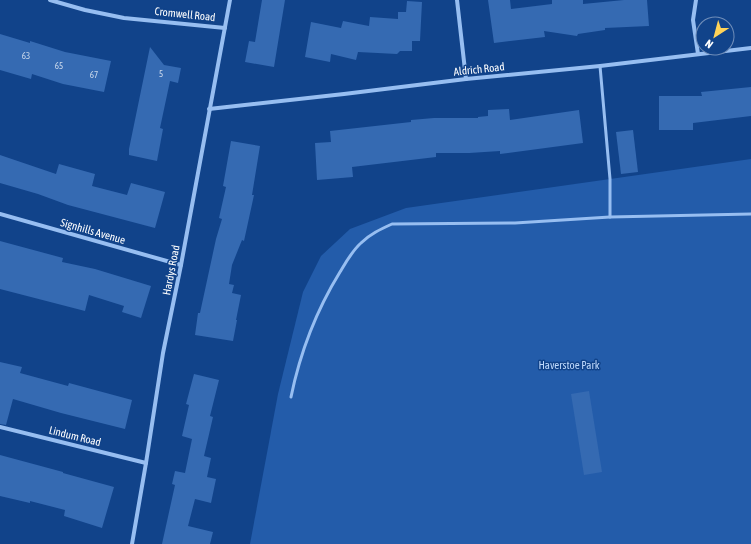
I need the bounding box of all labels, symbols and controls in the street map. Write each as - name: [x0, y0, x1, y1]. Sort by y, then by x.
- street label: Cromwell Road: [154, 5, 216, 23]
- north arrow: [695, 16, 735, 56]
- text: N: [703, 37, 715, 51]
- house number: 63: [22, 51, 30, 61]
- street label: Aldrich Road: [453, 60, 505, 78]
- house number: 65: [55, 61, 63, 71]
- house number: 5: [159, 69, 163, 79]
- house number: 67: [90, 70, 98, 80]
- street label: Signhills Avenue: [59, 216, 127, 246]
- street label: Hardys Road: [160, 244, 182, 296]
- park label: Haverstoe Park: [538, 359, 600, 371]
- street label: Lindum Road: [48, 424, 102, 448]

